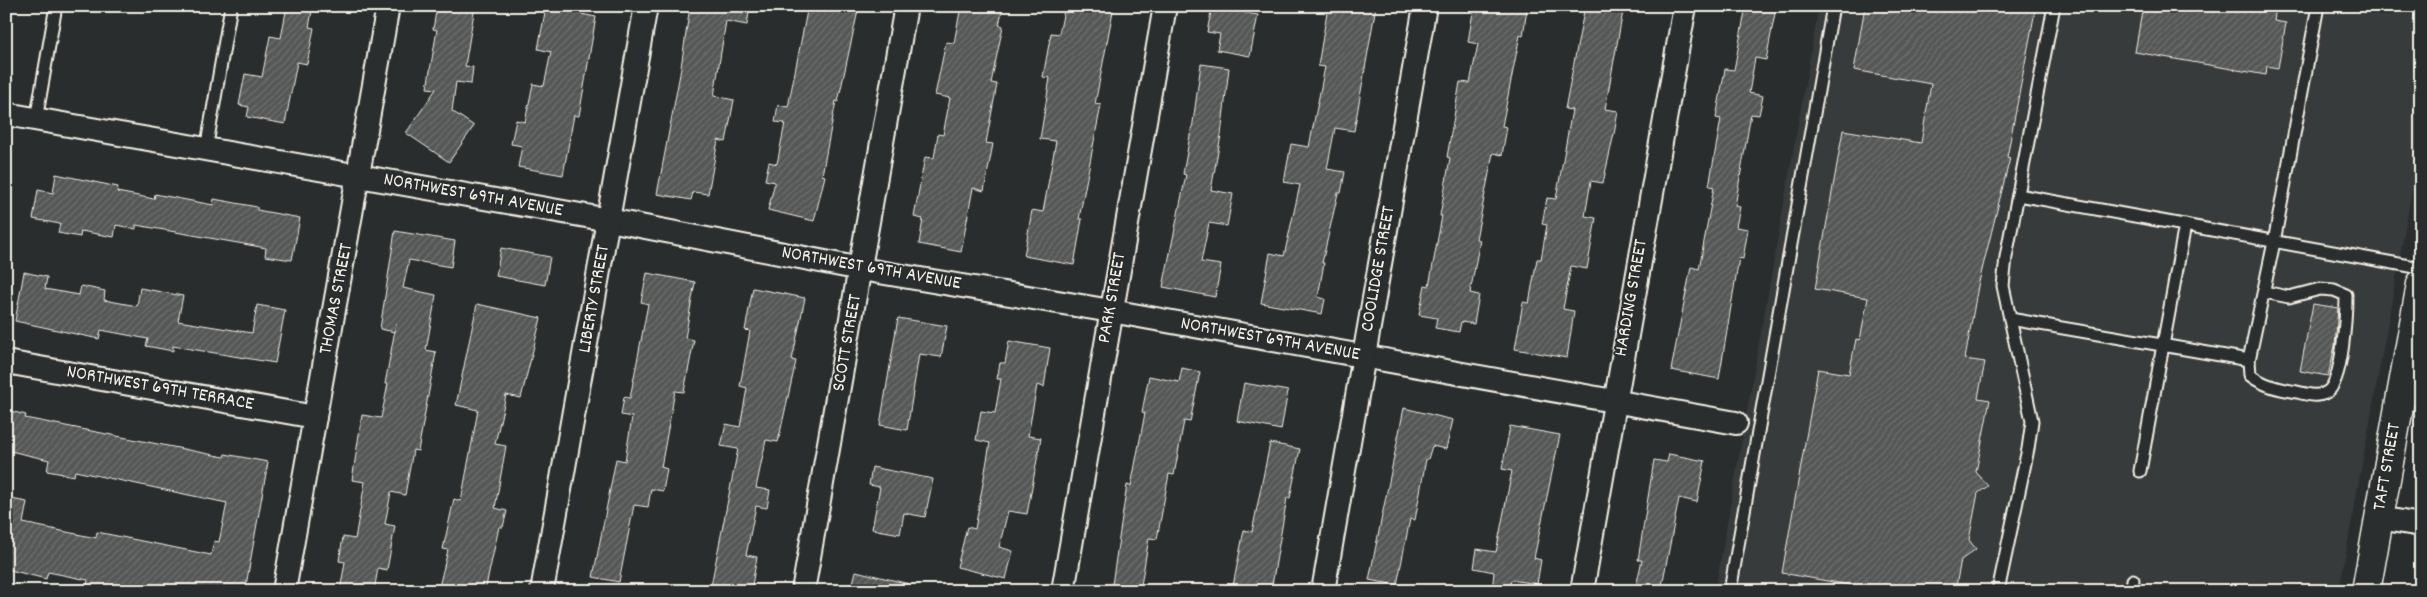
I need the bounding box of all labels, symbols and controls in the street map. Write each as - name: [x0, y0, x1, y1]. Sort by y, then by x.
- street label: NORTHWEST 69TH AVENUE: [381, 167, 565, 225]
- street label: COOLIDGE STREET: [1355, 204, 1403, 334]
- street label: HARDING STREET: [1608, 237, 1656, 359]
- street label: NORTHWEST 69TH AVENUE: [779, 240, 963, 298]
- street label: THOMAS STREET: [313, 241, 361, 357]
- street label: LIBERTY STREET: [572, 242, 618, 355]
- street label: PARK STREET: [1092, 250, 1134, 345]
- street label: SCOTT STREET: [826, 292, 870, 394]
- street label: NORTHWEST 69TH AVENUE: [1178, 311, 1362, 369]
- street label: NORTHWEST 69TH TERRACE: [64, 359, 256, 419]
- street label: TAFT STREET: [2367, 421, 2409, 513]

